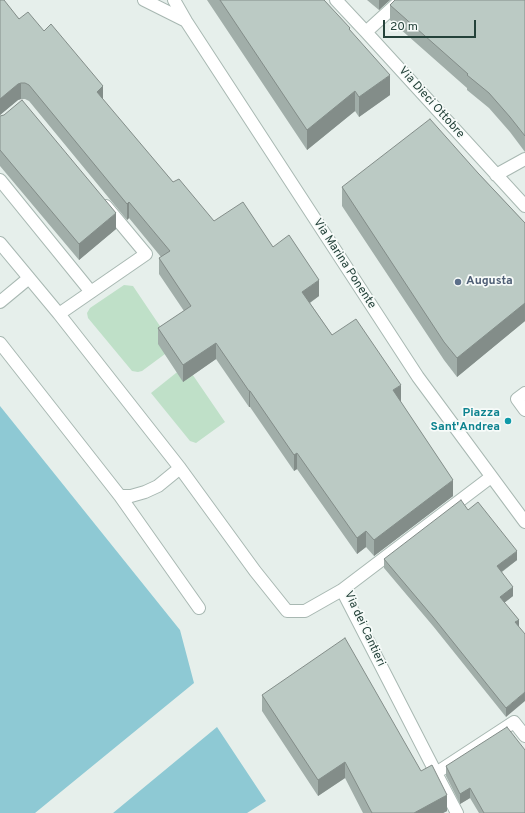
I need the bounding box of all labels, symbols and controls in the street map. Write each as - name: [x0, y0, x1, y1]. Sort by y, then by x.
- scale bar: [385, 12, 478, 38]
- text: 20 m: [390, 19, 418, 35]
- street label: Via Dieci Ottobre: [395, 64, 467, 142]
- street label: Via Marina Ponente: [309, 216, 379, 312]
- place label: Augusta: [466, 275, 513, 289]
- marker: Augusta: [453, 277, 463, 287]
- place label: Piazza Sant'Andrea: [431, 407, 500, 435]
- marker: Piazza Sant'Andrea: [503, 416, 513, 426]
- street label: Via dei Cantieri: [340, 589, 388, 669]

